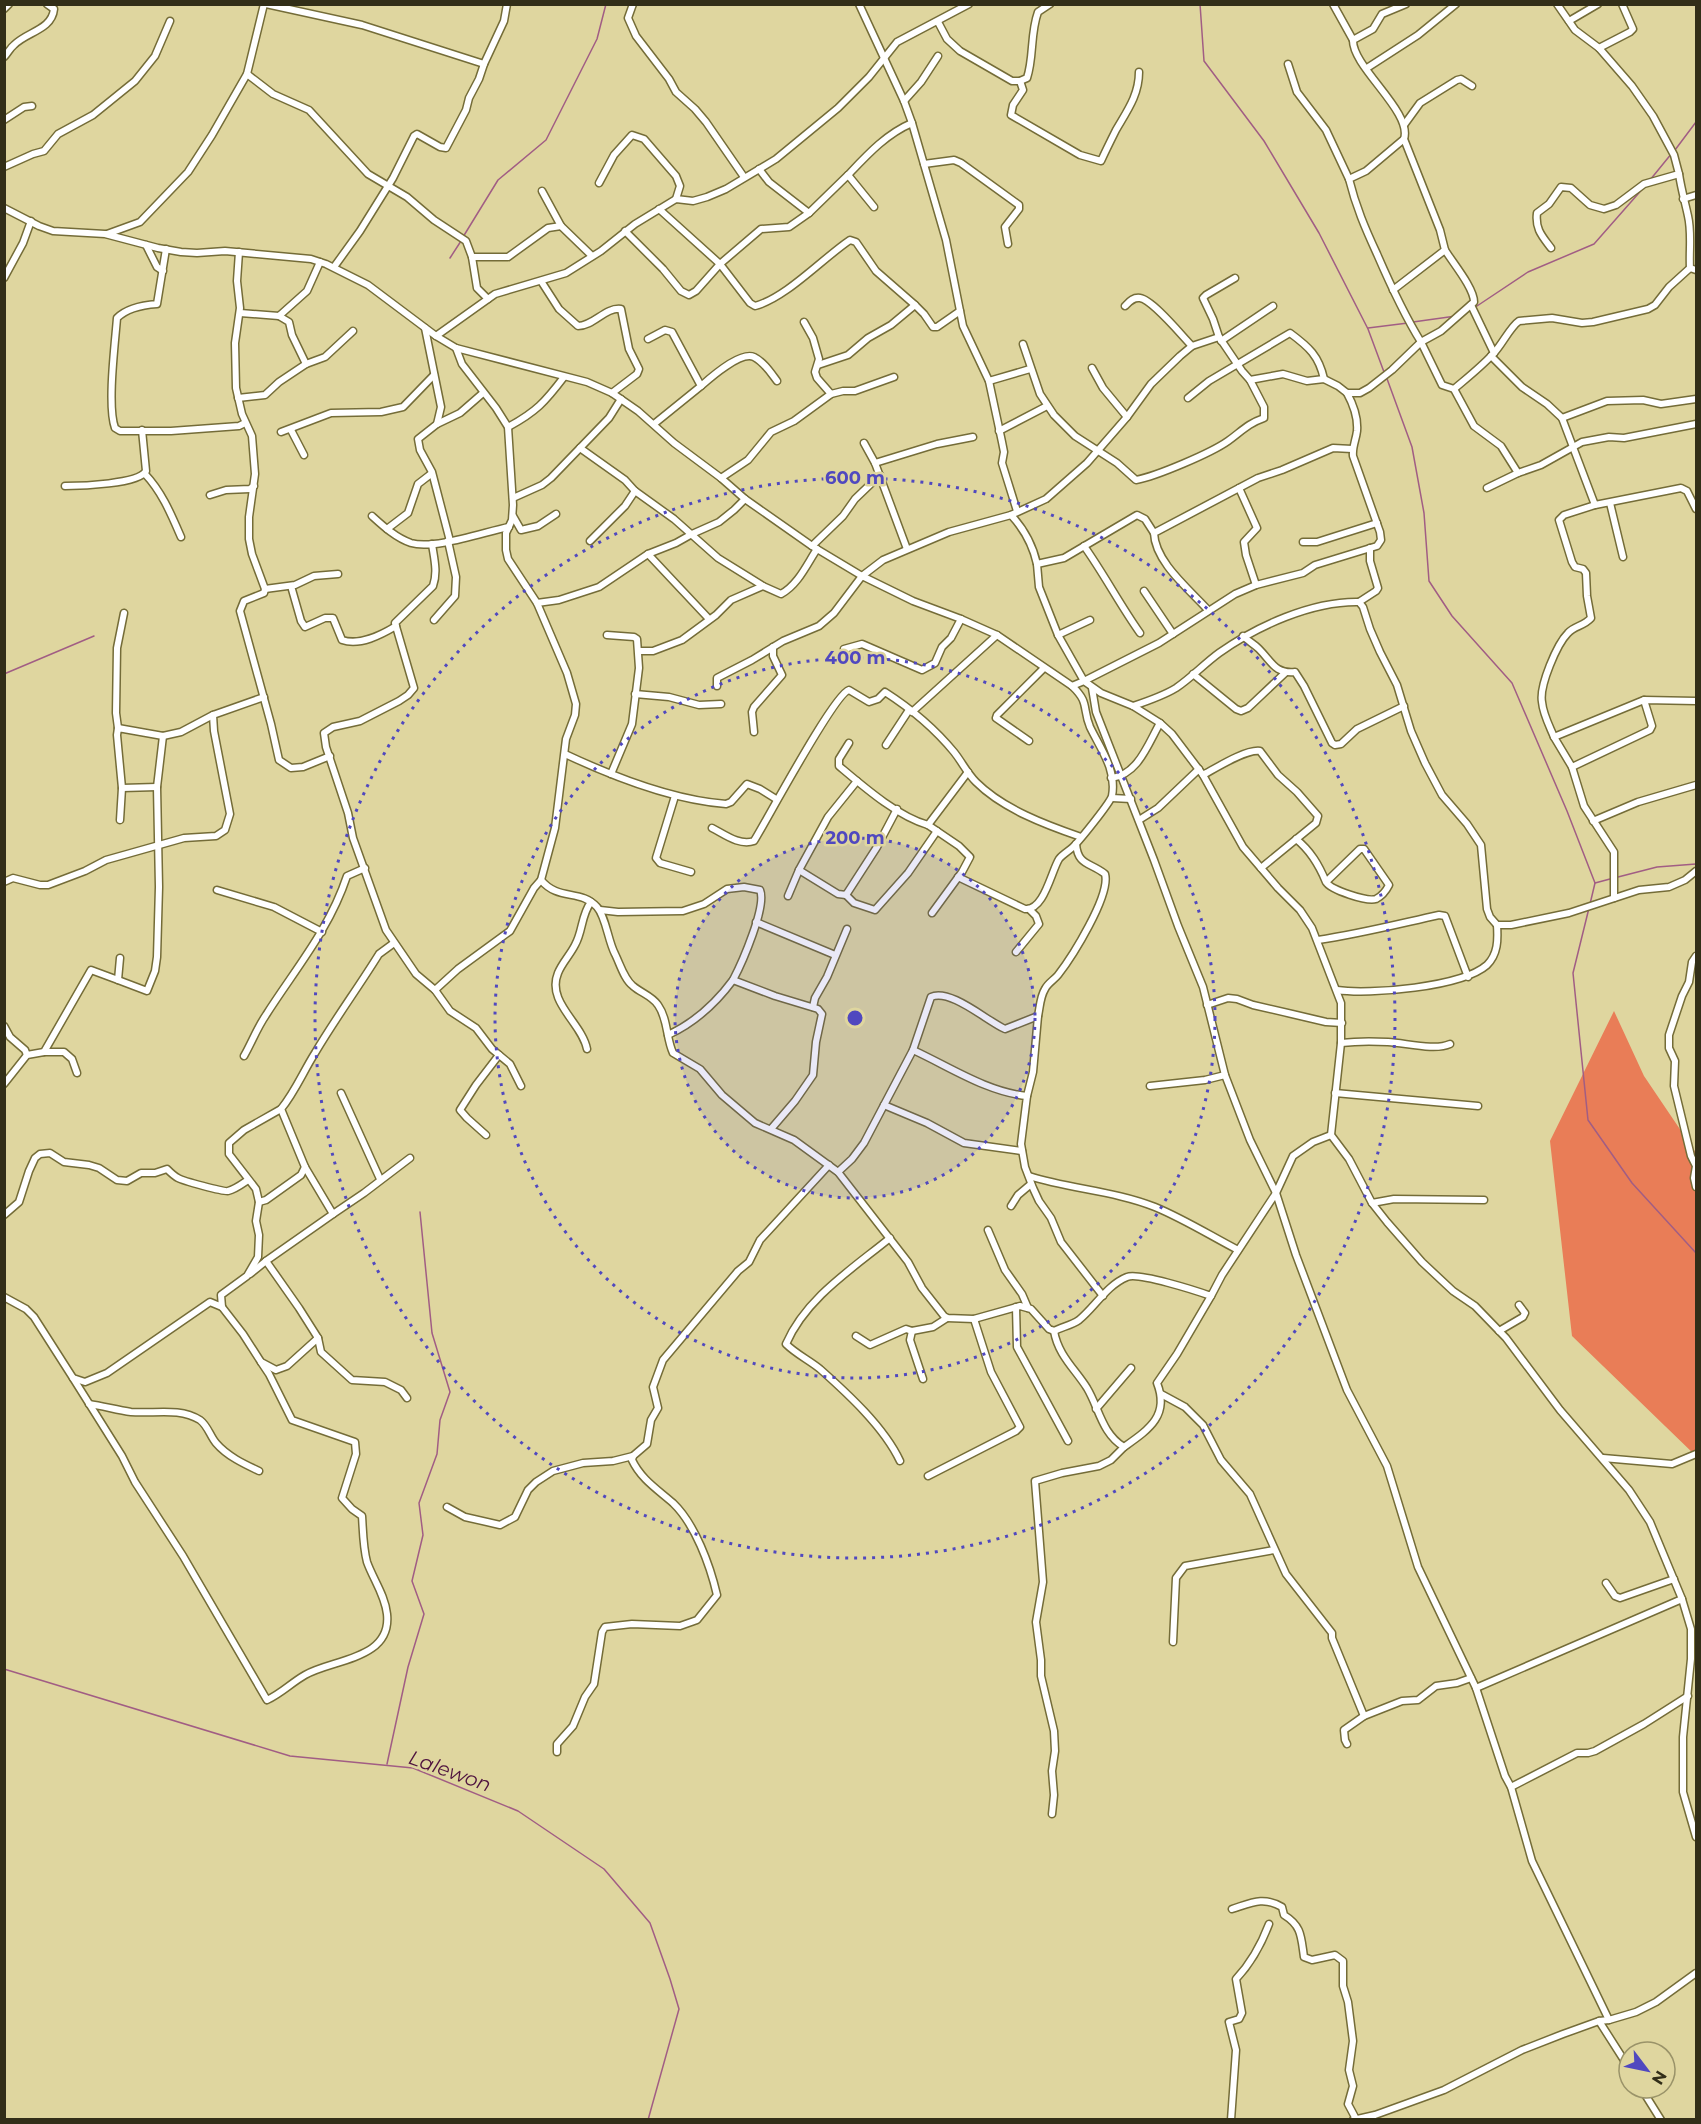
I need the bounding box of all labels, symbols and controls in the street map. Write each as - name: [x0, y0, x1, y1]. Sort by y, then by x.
- text: 600 m: [825, 467, 885, 489]
- text: 400 m: [825, 647, 885, 669]
- text: 200 m: [825, 827, 885, 849]
- centre of rings: [845, 1008, 865, 1028]
- water label: Lalewon: [406, 1745, 494, 1797]
- north arrow: [1617, 2040, 1677, 2100]
- text: N: [1648, 2067, 1671, 2088]

